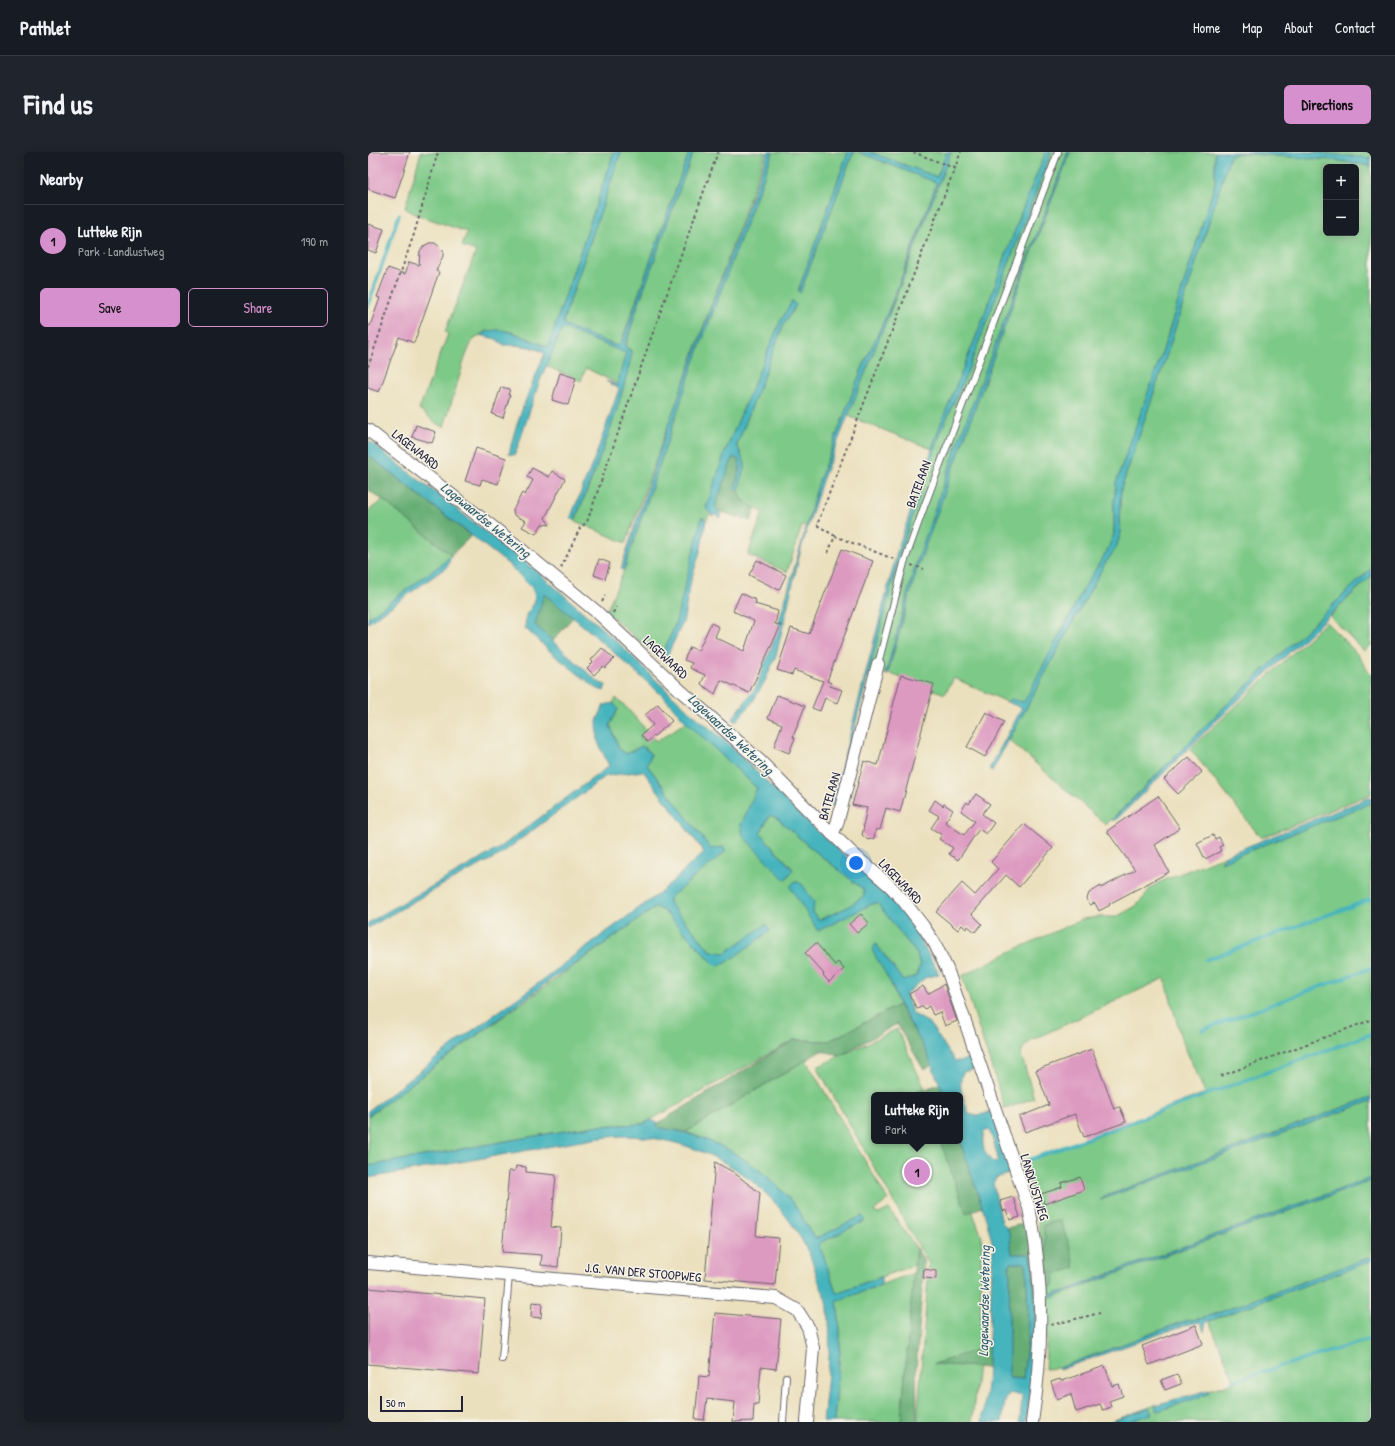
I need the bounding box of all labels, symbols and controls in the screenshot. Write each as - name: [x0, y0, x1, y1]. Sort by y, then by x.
- text: Pathlet: [20, 15, 70, 41]
- text: Home: [1193, 18, 1220, 37]
- text: Map: [1242, 18, 1262, 37]
- text: About: [1284, 18, 1313, 37]
- text: Contact: [1335, 18, 1375, 37]
- text: Find us: [24, 85, 93, 123]
- button: Directions: [1284, 85, 1371, 124]
- map controls: [1323, 164, 1359, 236]
- button: +: [1323, 164, 1359, 200]
- text: Nearby: [40, 167, 83, 190]
- button: −: [1323, 200, 1359, 236]
- text: Lutteke Rijn: [78, 221, 142, 242]
- text: 1: [51, 232, 55, 250]
- text: 190 m: [301, 232, 328, 250]
- text: Park · Landlustweg: [78, 242, 164, 260]
- button: Save: [40, 288, 180, 327]
- button: Share: [188, 288, 328, 327]
- street label: LAGEWAARD: [388, 425, 444, 474]
- street label: BATELAAN: [901, 458, 935, 510]
- water label: Lagewaardse Wetering: [437, 477, 536, 563]
- street label: LAGEWAARD: [639, 631, 693, 683]
- water label: Lagewaardse Wetering: [684, 689, 779, 780]
- street label: BATELAAN: [814, 770, 844, 822]
- your location: [846, 853, 866, 873]
- street label: LAGEWAARD: [875, 855, 927, 908]
- popup: [871, 1092, 963, 1144]
- text: Lutteke Rijn: [885, 1099, 949, 1120]
- text: Park: [885, 1120, 907, 1138]
- street label: LANDLUSTWEG: [1016, 1152, 1054, 1223]
- pin: 1: [904, 1157, 930, 1187]
- water label: Lagewaardse Wetering: [973, 1245, 995, 1356]
- street label: J.G. VAN DER STOOPWEG: [584, 1258, 703, 1286]
- scale bar: [380, 1394, 463, 1413]
- text: 50 m: [386, 1396, 406, 1410]

